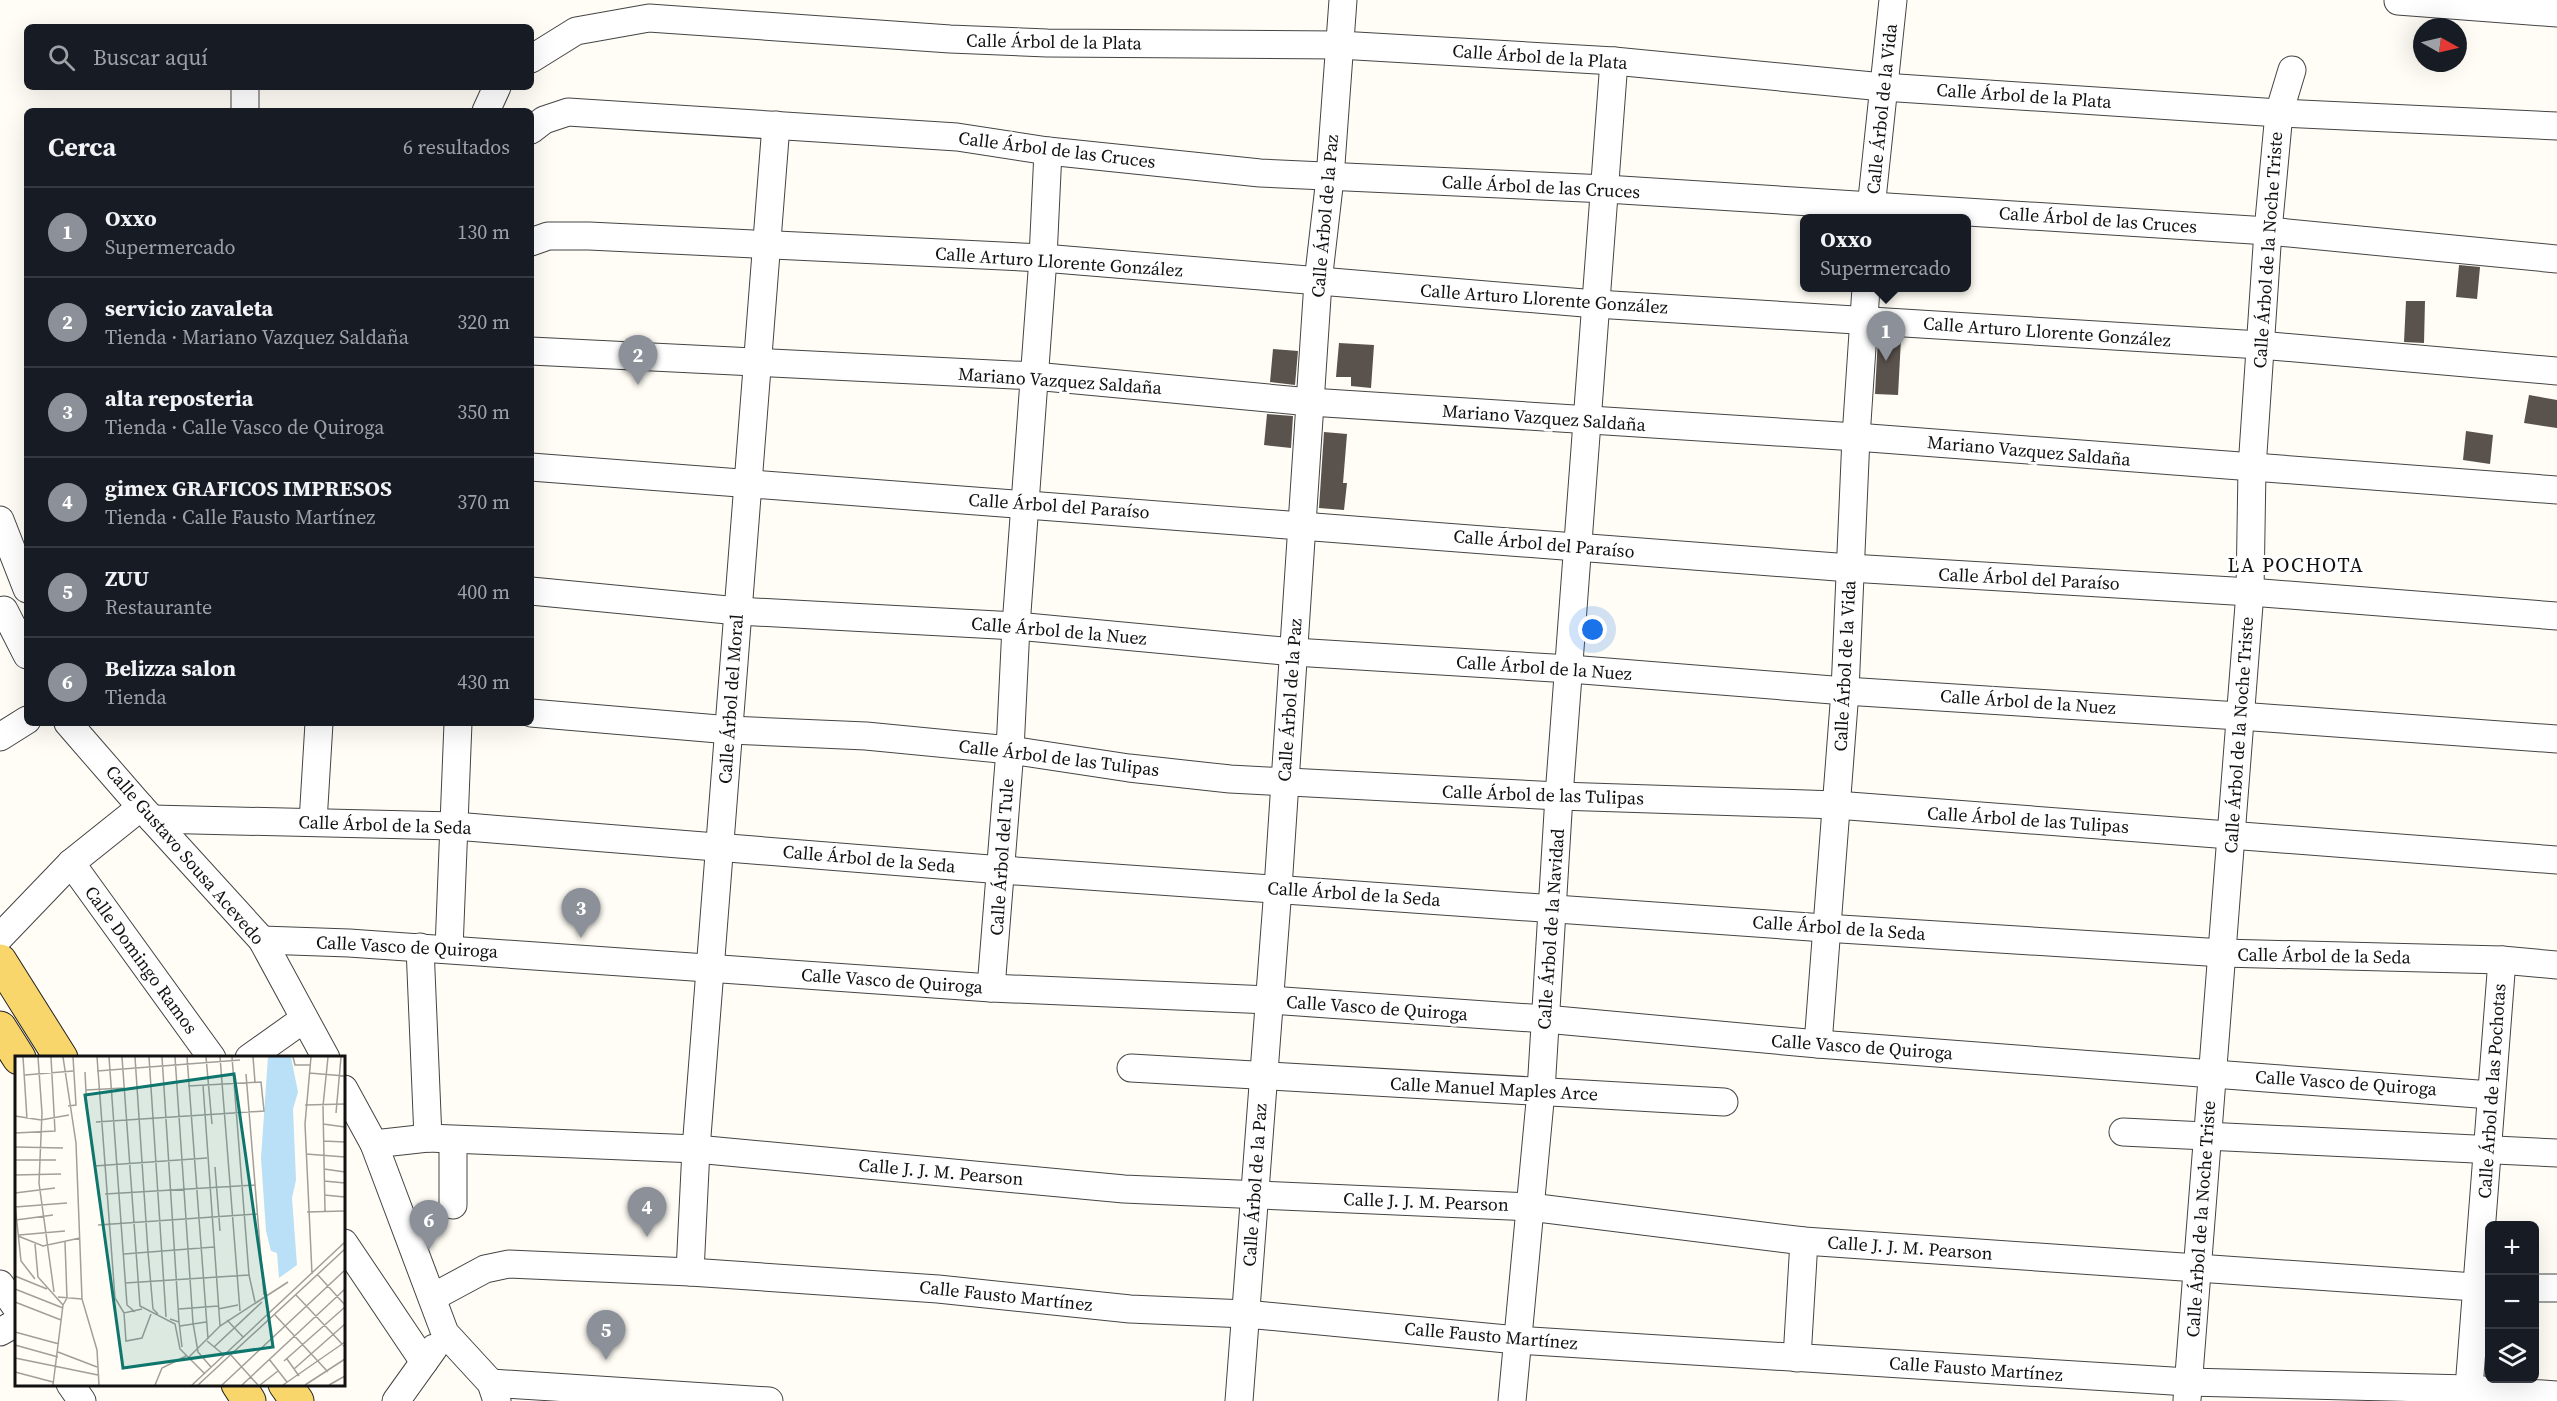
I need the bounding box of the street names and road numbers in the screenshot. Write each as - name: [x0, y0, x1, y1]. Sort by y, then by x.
- street label: Calle Árbol de la Vida: [1860, 22, 1903, 195]
- street label: Calle Árbol de la Plata: [966, 27, 1143, 56]
- street label: Calle Árbol de la Plata: [1452, 38, 1629, 75]
- street label: Calle Árbol de la Plata: [1936, 77, 2113, 114]
- street label: Calle Árbol de las Cruces: [957, 125, 1157, 174]
- street label: Calle Árbol de la Noche Triste: [2247, 131, 2288, 369]
- street label: Calle Árbol de la Paz: [1305, 133, 1344, 299]
- street label: Calle Árbol de las Cruces: [1441, 169, 1641, 204]
- street label: Calle Árbol de las Cruces: [1998, 200, 2198, 239]
- street label: Calle Arturo Llorente González: [934, 240, 1184, 283]
- street label: Calle Arturo Llorente González: [1419, 277, 1669, 320]
- street label: Calle Arturo Llorente González: [1922, 310, 2172, 353]
- street label: Mariano Vazquez Saldaña: [957, 361, 1164, 400]
- street label: Mariano Vazquez Saldaña: [1441, 398, 1648, 437]
- street label: Mariano Vazquez Saldaña: [1926, 429, 2133, 472]
- street label: Calle Árbol del Paraíso: [968, 487, 1151, 524]
- street label: Calle Árbol del Paraíso: [1452, 523, 1636, 564]
- street label: Calle Árbol del Paraíso: [1938, 561, 2121, 596]
- street label: Calle Árbol de la Vida: [1828, 579, 1862, 752]
- street label: Calle Árbol de la Nuez: [970, 610, 1148, 651]
- street label: Calle Árbol del Moral: [712, 613, 749, 785]
- street label: Calle Árbol de la Noche Triste: [2218, 616, 2259, 854]
- street label: Calle Árbol de la Paz: [1271, 617, 1308, 783]
- street label: Calle Árbol de la Nuez: [1455, 649, 1633, 686]
- street label: Calle Árbol de la Nuez: [1939, 683, 2117, 720]
- street label: Calle Árbol de las Tulipas: [957, 733, 1161, 782]
- street label: Calle Gustavo Sousa Acevedo: [100, 759, 271, 950]
- street label: Calle Árbol del Tule: [984, 778, 1019, 936]
- street label: Calle Árbol de las Tulipas: [1442, 778, 1645, 811]
- street label: Calle Árbol de las Tulipas: [1926, 800, 2130, 839]
- street label: Calle Árbol de la Seda: [298, 809, 473, 840]
- street label: Calle Árbol de la Navidad: [1531, 828, 1570, 1030]
- street label: Calle Árbol de la Seda: [782, 838, 957, 879]
- street label: Calle Árbol de la Seda: [1267, 875, 1442, 912]
- street label: Calle Domingo Ramos: [79, 880, 204, 1039]
- street label: Calle Árbol de la Seda: [1752, 909, 1927, 946]
- street label: Calle Vasco de Quiroga: [315, 929, 499, 964]
- street label: Calle Árbol de la Seda: [2237, 941, 2412, 970]
- street label: Calle Vasco de Quiroga: [800, 962, 985, 999]
- street label: Calle Árbol de las Pochotas: [2472, 982, 2512, 1199]
- street label: Calle Vasco de Quiroga: [1285, 989, 1470, 1026]
- street label: Calle Vasco de Quiroga: [1770, 1028, 1955, 1065]
- street label: Calle Vasco de Quiroga: [2254, 1064, 2439, 1101]
- street label: Calle Manuel Maples Arce: [1389, 1071, 1599, 1106]
- street label: Calle Árbol de la Noche Triste: [2180, 1100, 2221, 1338]
- street label: Calle Árbol de la Paz: [1236, 1102, 1273, 1268]
- street label: Calle J. J. M. Pearson: [857, 1152, 1025, 1191]
- street label: Calle J. J. M. Pearson: [1343, 1186, 1509, 1217]
- street label: Calle J. J. M. Pearson: [1827, 1229, 1994, 1266]
- street label: Calle Fausto Martínez: [918, 1274, 1094, 1317]
- street label: Calle Fausto Martínez: [1403, 1315, 1579, 1356]
- street label: Calle Fausto Martínez: [1888, 1350, 2064, 1387]

